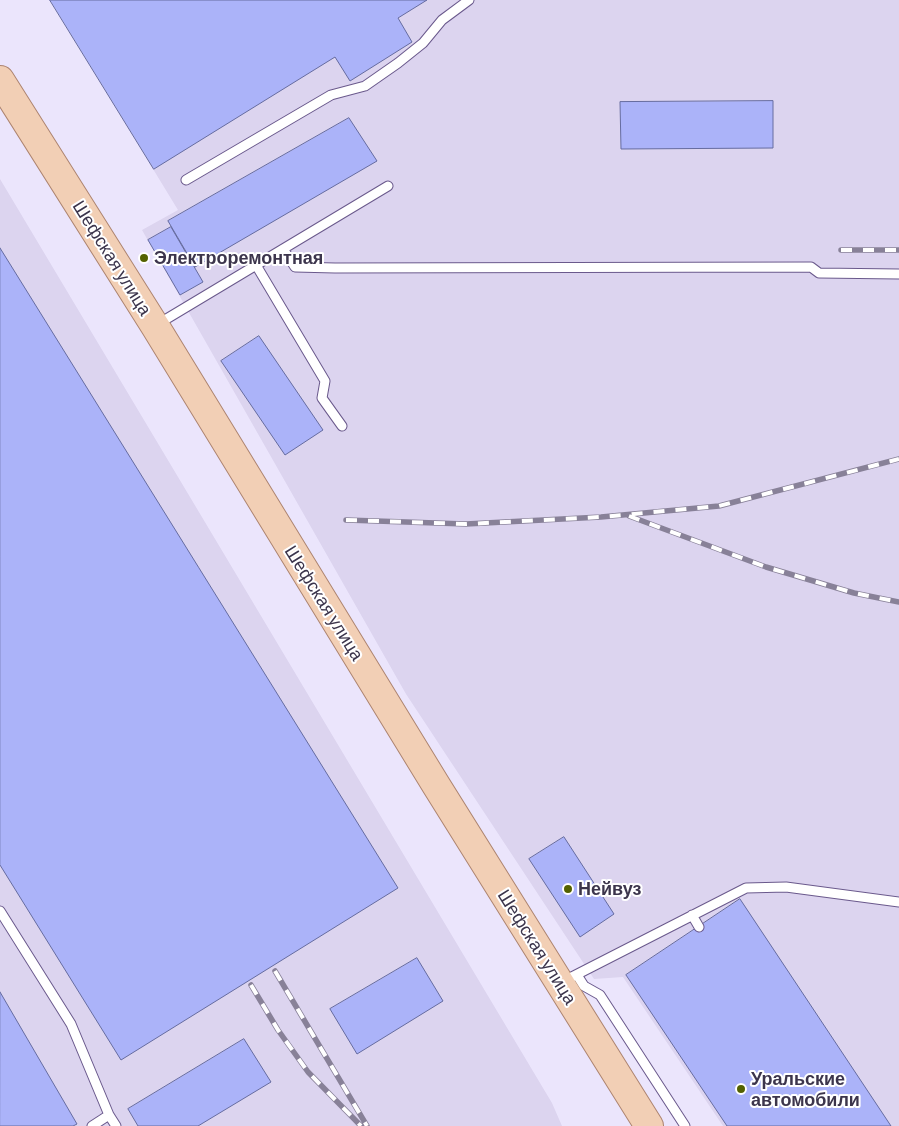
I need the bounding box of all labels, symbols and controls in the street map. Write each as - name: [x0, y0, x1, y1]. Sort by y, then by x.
- street label: Шефская улица: [68, 197, 156, 319]
- place label: Электроремонтная: [154, 247, 323, 269]
- marker: Электроремонтная: [138, 252, 150, 264]
- street label: Шефская улица: [280, 542, 368, 664]
- place label: Нейвуз: [578, 878, 641, 900]
- marker: Нейвуз: [562, 883, 574, 895]
- street label: Шефская улица: [493, 886, 581, 1008]
- place label: Уральские автомобили: [751, 1068, 860, 1110]
- marker: Уральские автомобили: [735, 1083, 747, 1095]

